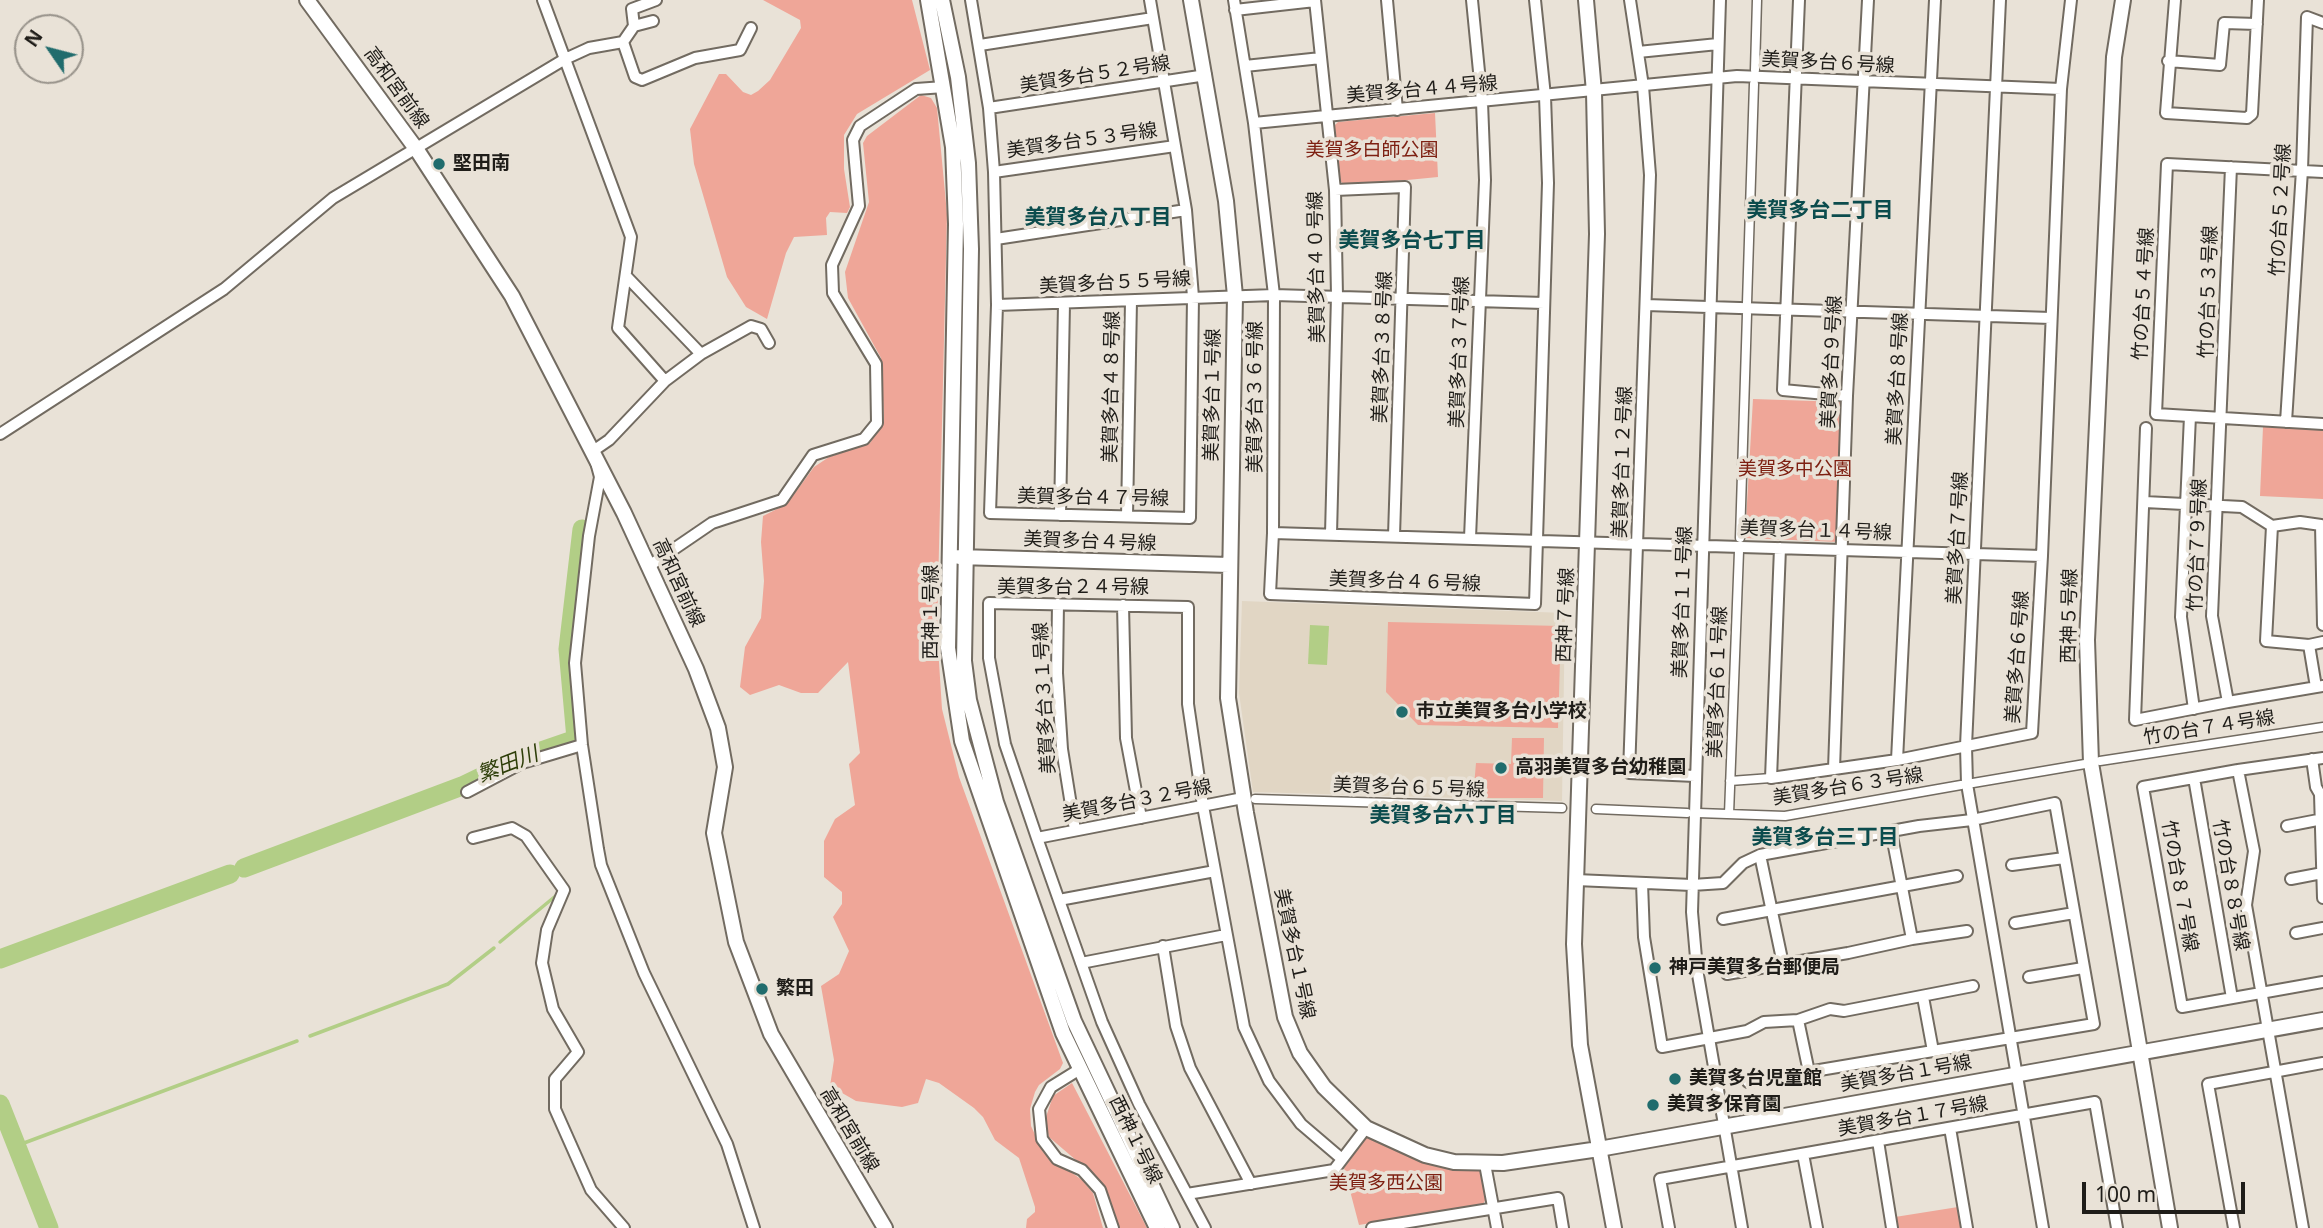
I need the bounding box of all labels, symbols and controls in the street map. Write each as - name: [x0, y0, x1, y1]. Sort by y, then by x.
- north arrow: [14, 14, 84, 84]
- text: N: [18, 24, 49, 52]
- street label: 高和宮前線: [359, 43, 433, 133]
- street label: 美賀多台６号線: [1761, 48, 1895, 78]
- street label: 美賀多台５２号線: [1018, 52, 1172, 98]
- street label: 美賀多台４４号線: [1345, 72, 1499, 108]
- street label: 美賀多台５３号線: [1005, 119, 1159, 163]
- park label: 美賀多白師公園: [1306, 140, 1438, 162]
- street label: 竹の台５２号線: [2266, 143, 2296, 277]
- place label: 堅田南: [453, 153, 510, 175]
- marker: 堅田南: [431, 156, 447, 172]
- street label: 美賀多台４０号線: [1304, 191, 1330, 343]
- district label: 美賀多台二丁目: [1747, 198, 1893, 224]
- district label: 美賀多台八丁目: [1025, 205, 1171, 231]
- street label: 竹の台５３号線: [2195, 225, 2223, 359]
- street label: 竹の台５４号線: [2129, 227, 2159, 361]
- district label: 美賀多台七丁目: [1339, 228, 1485, 254]
- street label: 美賀多台５５号線: [1039, 268, 1191, 298]
- street label: 美賀多台３８号線: [1369, 271, 1397, 423]
- street label: 美賀多台３７号線: [1446, 276, 1474, 428]
- street label: 美賀多台９号線: [1817, 295, 1847, 429]
- street label: 美賀多台４８号線: [1099, 311, 1125, 463]
- street label: 美賀多台８号線: [1883, 312, 1913, 446]
- street label: 美賀多台３６号線: [1245, 321, 1267, 473]
- street label: 美賀多台１号線: [1200, 328, 1226, 462]
- street label: 美賀多台１２号線: [1609, 386, 1637, 538]
- park label: 美賀多中公園: [1738, 459, 1852, 481]
- street label: 美賀多台７号線: [1943, 471, 1973, 605]
- street label: 竹の台７９号線: [2184, 478, 2212, 612]
- street label: 美賀多台４７号線: [1017, 485, 1169, 511]
- street label: 美賀多台１４号線: [1740, 517, 1892, 545]
- street label: 美賀多台１１号線: [1669, 526, 1697, 678]
- street label: 美賀多台４号線: [1023, 528, 1157, 556]
- street label: 高和宮前線: [648, 535, 708, 631]
- street label: 西神１号線: [921, 565, 943, 659]
- street label: 西神７号線: [1553, 567, 1579, 663]
- street label: 美賀多台４６号線: [1329, 568, 1481, 596]
- street label: 西神５号線: [2058, 568, 2082, 664]
- street label: 美賀多台２４号線: [997, 577, 1149, 599]
- street label: 美賀多台６号線: [2002, 590, 2034, 724]
- street label: 美賀多台６１号線: [1704, 606, 1732, 758]
- street label: 美賀多台３１号線: [1030, 622, 1060, 774]
- place label: 市立美賀多台小学校: [1416, 701, 1587, 723]
- marker: 市立美賀多台小学校: [1394, 704, 1410, 720]
- street label: 竹の台７４号線: [2142, 706, 2276, 750]
- water label: 繁田川: [474, 742, 542, 788]
- place label: 高羽美賀多台幼稚園: [1515, 757, 1686, 779]
- marker: 高羽美賀多台幼稚園: [1493, 760, 1509, 776]
- street label: 美賀多台６３号線: [1771, 764, 1925, 810]
- street label: 美賀多台６５号線: [1333, 774, 1485, 802]
- street label: 美賀多台３２号線: [1060, 775, 1214, 827]
- district label: 美賀多台六丁目: [1370, 803, 1516, 829]
- street label: 竹の台８８号線: [2207, 818, 2253, 952]
- street label: 竹の台８７号線: [2156, 819, 2202, 953]
- district label: 美賀多台三丁目: [1752, 825, 1898, 851]
- street label: 美賀多台１号線: [1269, 887, 1319, 1021]
- place label: 神戸美賀多台郵便局: [1669, 957, 1840, 979]
- marker: 神戸美賀多台郵便局: [1647, 960, 1663, 976]
- place label: 繁田: [776, 978, 814, 1000]
- marker: 繁田: [754, 981, 770, 997]
- street label: 美賀多台１号線: [1839, 1051, 1973, 1097]
- place label: 美賀多台児童館: [1689, 1068, 1822, 1090]
- marker: 美賀多台児童館: [1667, 1071, 1683, 1087]
- street label: 高和宮前線: [815, 1083, 883, 1177]
- street label: 西神１号線: [1104, 1092, 1166, 1188]
- street label: 美賀多台１７号線: [1836, 1093, 1990, 1141]
- place label: 美賀多保育園: [1667, 1094, 1781, 1116]
- marker: 美賀多保育園: [1645, 1097, 1661, 1113]
- scale bar: [2085, 1168, 2248, 1212]
- park label: 美賀多西公園: [1329, 1173, 1443, 1195]
- text: 100 m: [2095, 1180, 2156, 1208]

